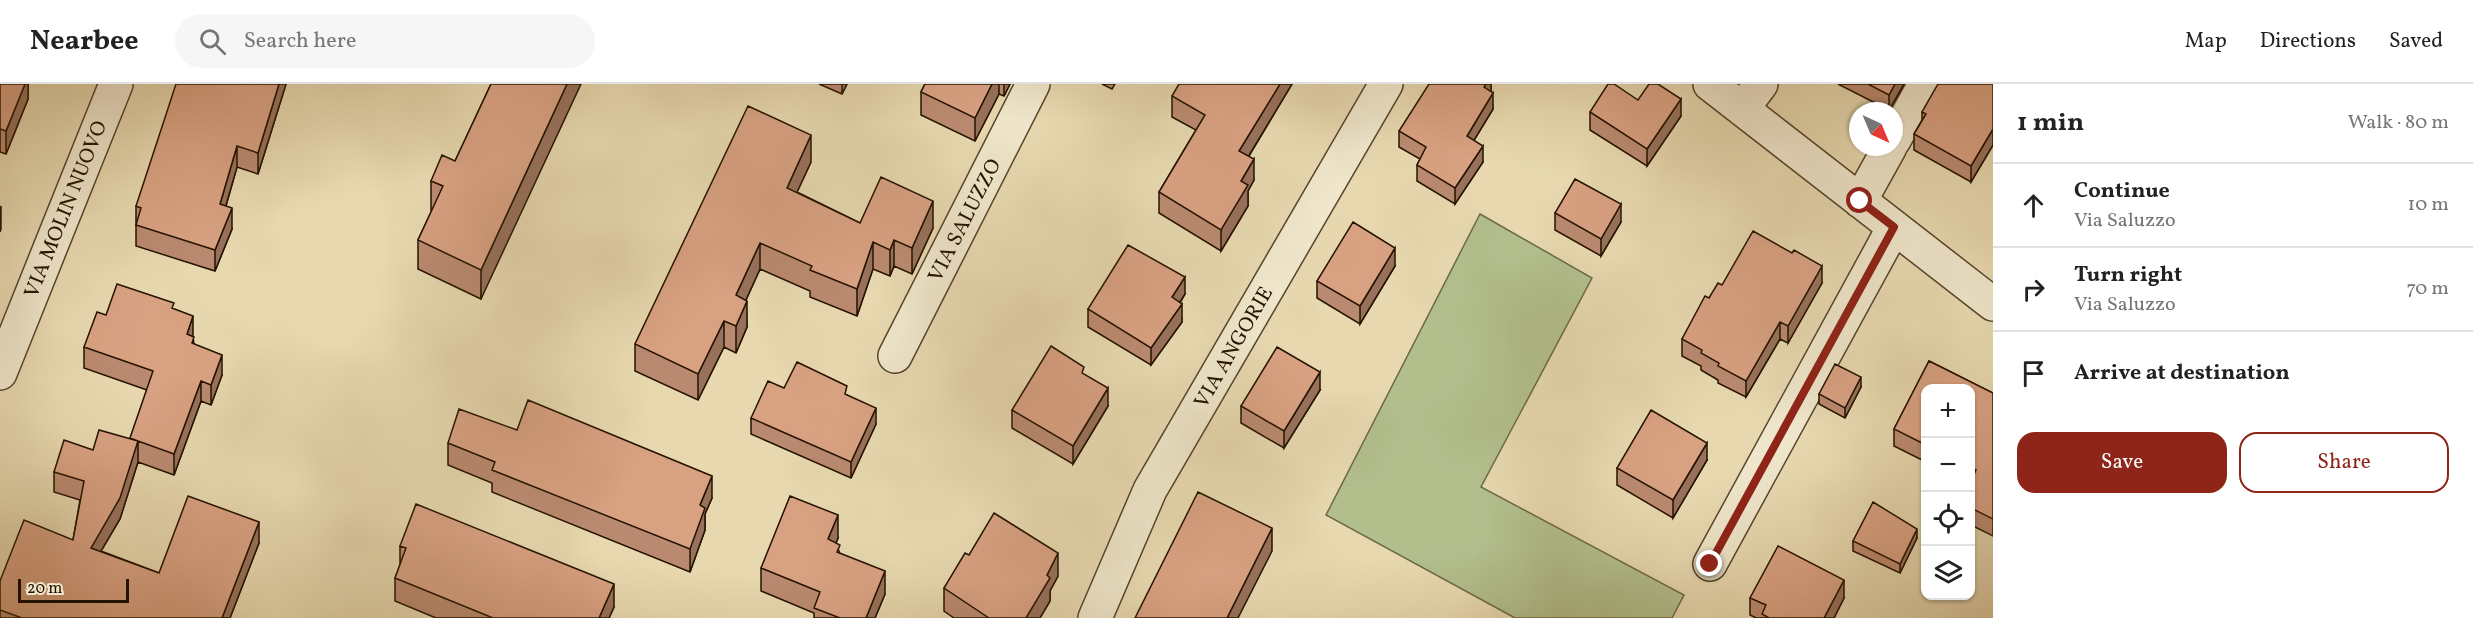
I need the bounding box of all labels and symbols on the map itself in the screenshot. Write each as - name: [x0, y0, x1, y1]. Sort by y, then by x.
- north arrow: [1849, 102, 1903, 156]
- street label: VIA MOLIN NUOVO: [18, 117, 115, 303]
- street label: VIA SALUZZO: [922, 154, 1009, 287]
- route start: [1846, 187, 1872, 213]
- street label: VIA ANGORIE: [1188, 281, 1281, 414]
- route end: [1696, 550, 1722, 576]
- scale bar: [18, 576, 129, 604]

